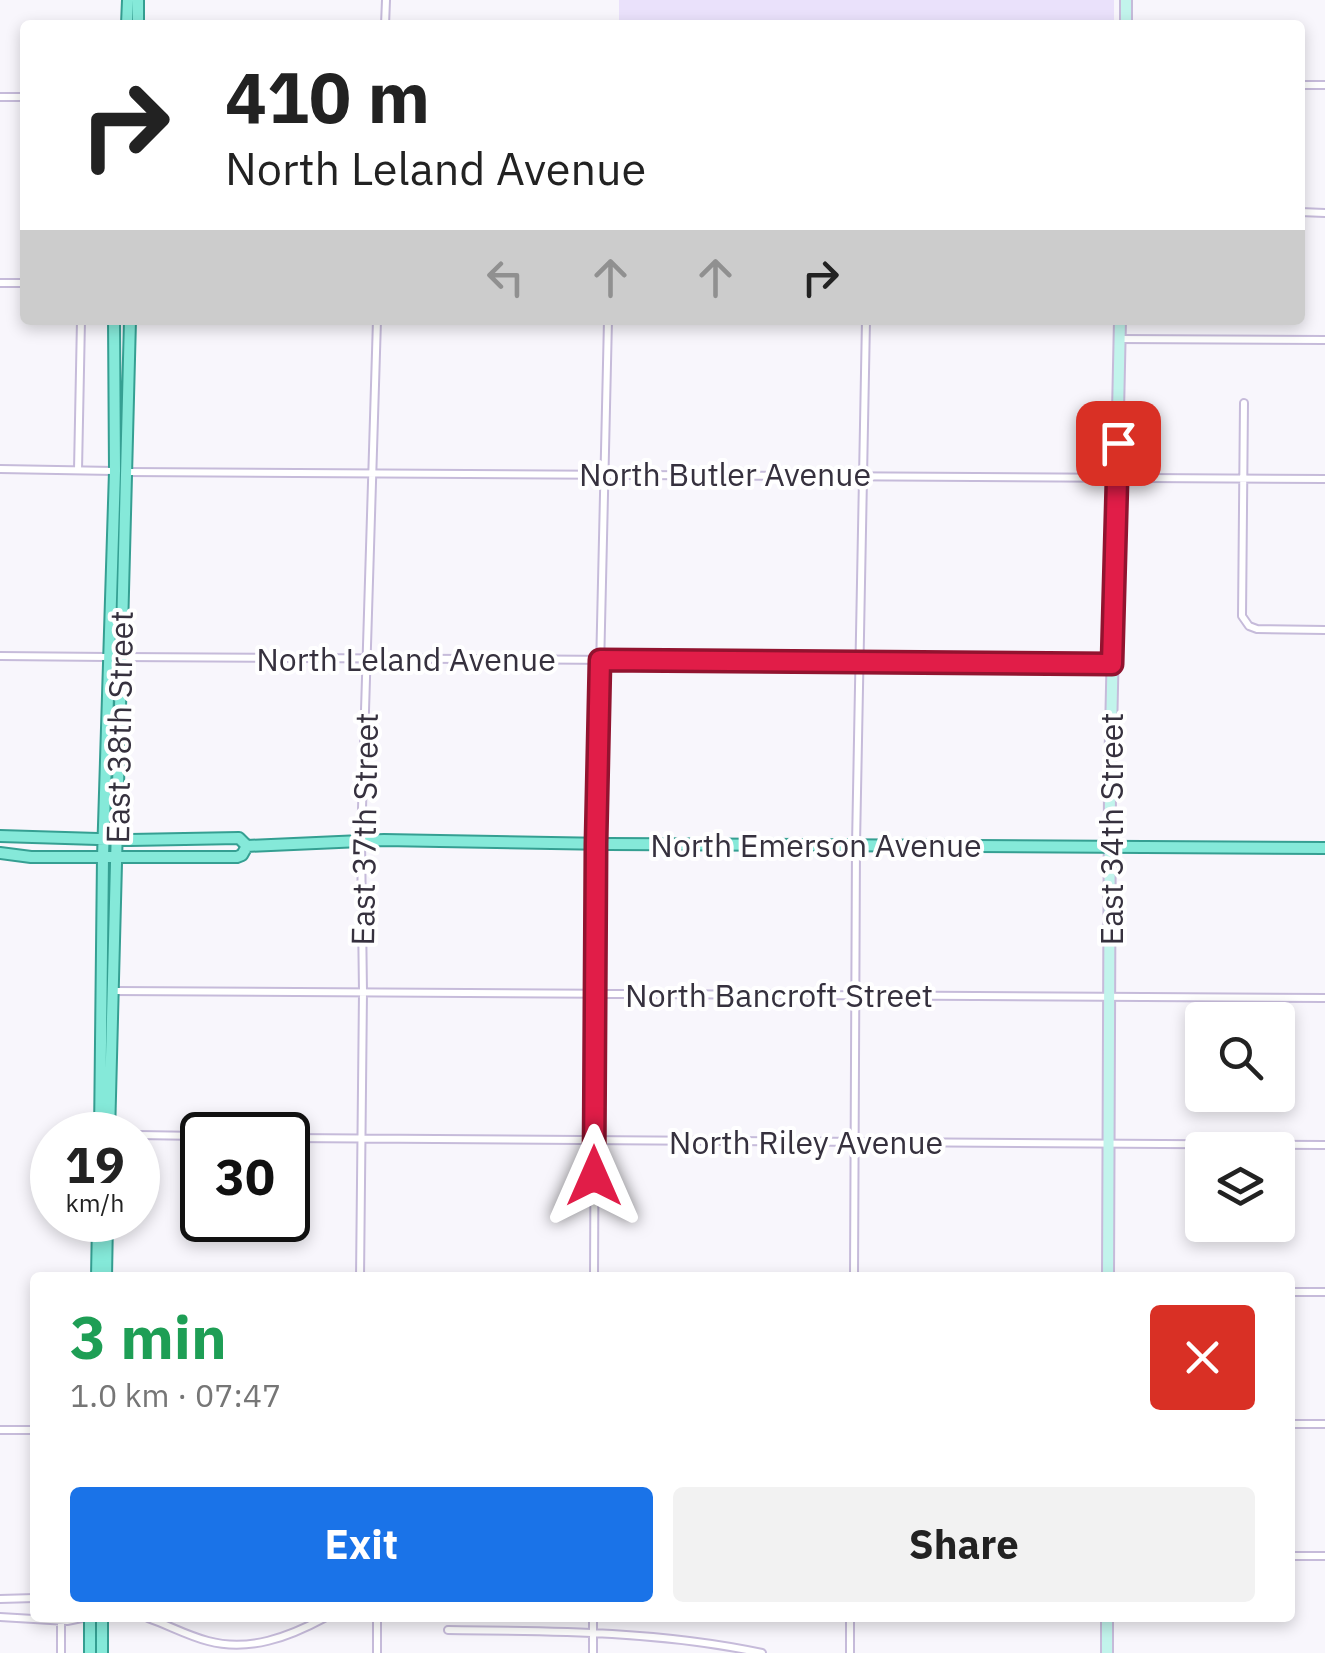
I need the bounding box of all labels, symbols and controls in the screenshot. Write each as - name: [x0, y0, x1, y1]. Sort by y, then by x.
- text: 410 m: [225, 51, 430, 142]
- icon: right: [60, 60, 190, 190]
- text: North Leland Avenue: [225, 139, 646, 197]
- icon: left: [478, 250, 533, 305]
- icon: ahead: [583, 250, 638, 305]
- icon: ahead: [688, 250, 743, 305]
- icon: right: [793, 250, 848, 305]
- pin: [1076, 401, 1161, 486]
- icon: arrive: [1091, 416, 1146, 471]
- street label: North Butler Avenue: [579, 453, 871, 495]
- street label: East 38th Street: [96, 610, 142, 844]
- street label: North Leland Avenue: [256, 638, 556, 680]
- street label: East 37th Street: [341, 712, 387, 946]
- street label: East 34th Street: [1090, 712, 1132, 946]
- street label: North Emerson Avenue: [650, 824, 982, 866]
- street label: North Bancroft Street: [625, 974, 933, 1016]
- map controls: [1185, 1002, 1295, 1242]
- button: search: [1185, 1002, 1295, 1112]
- speed limit sign: 30: [180, 1112, 310, 1242]
- street label: North Riley Avenue: [669, 1121, 943, 1163]
- position arrow: [542, 1124, 646, 1228]
- text: 19: [65, 1132, 125, 1197]
- button: layers: [1185, 1132, 1295, 1242]
- text: km/h: [66, 1186, 124, 1219]
- text: 3 min: [70, 1297, 227, 1376]
- button: close: [1150, 1305, 1255, 1410]
- text: 1.0 km · 07:47: [70, 1374, 281, 1416]
- button: Exit: [70, 1487, 653, 1602]
- button: Share: [673, 1487, 1255, 1602]

